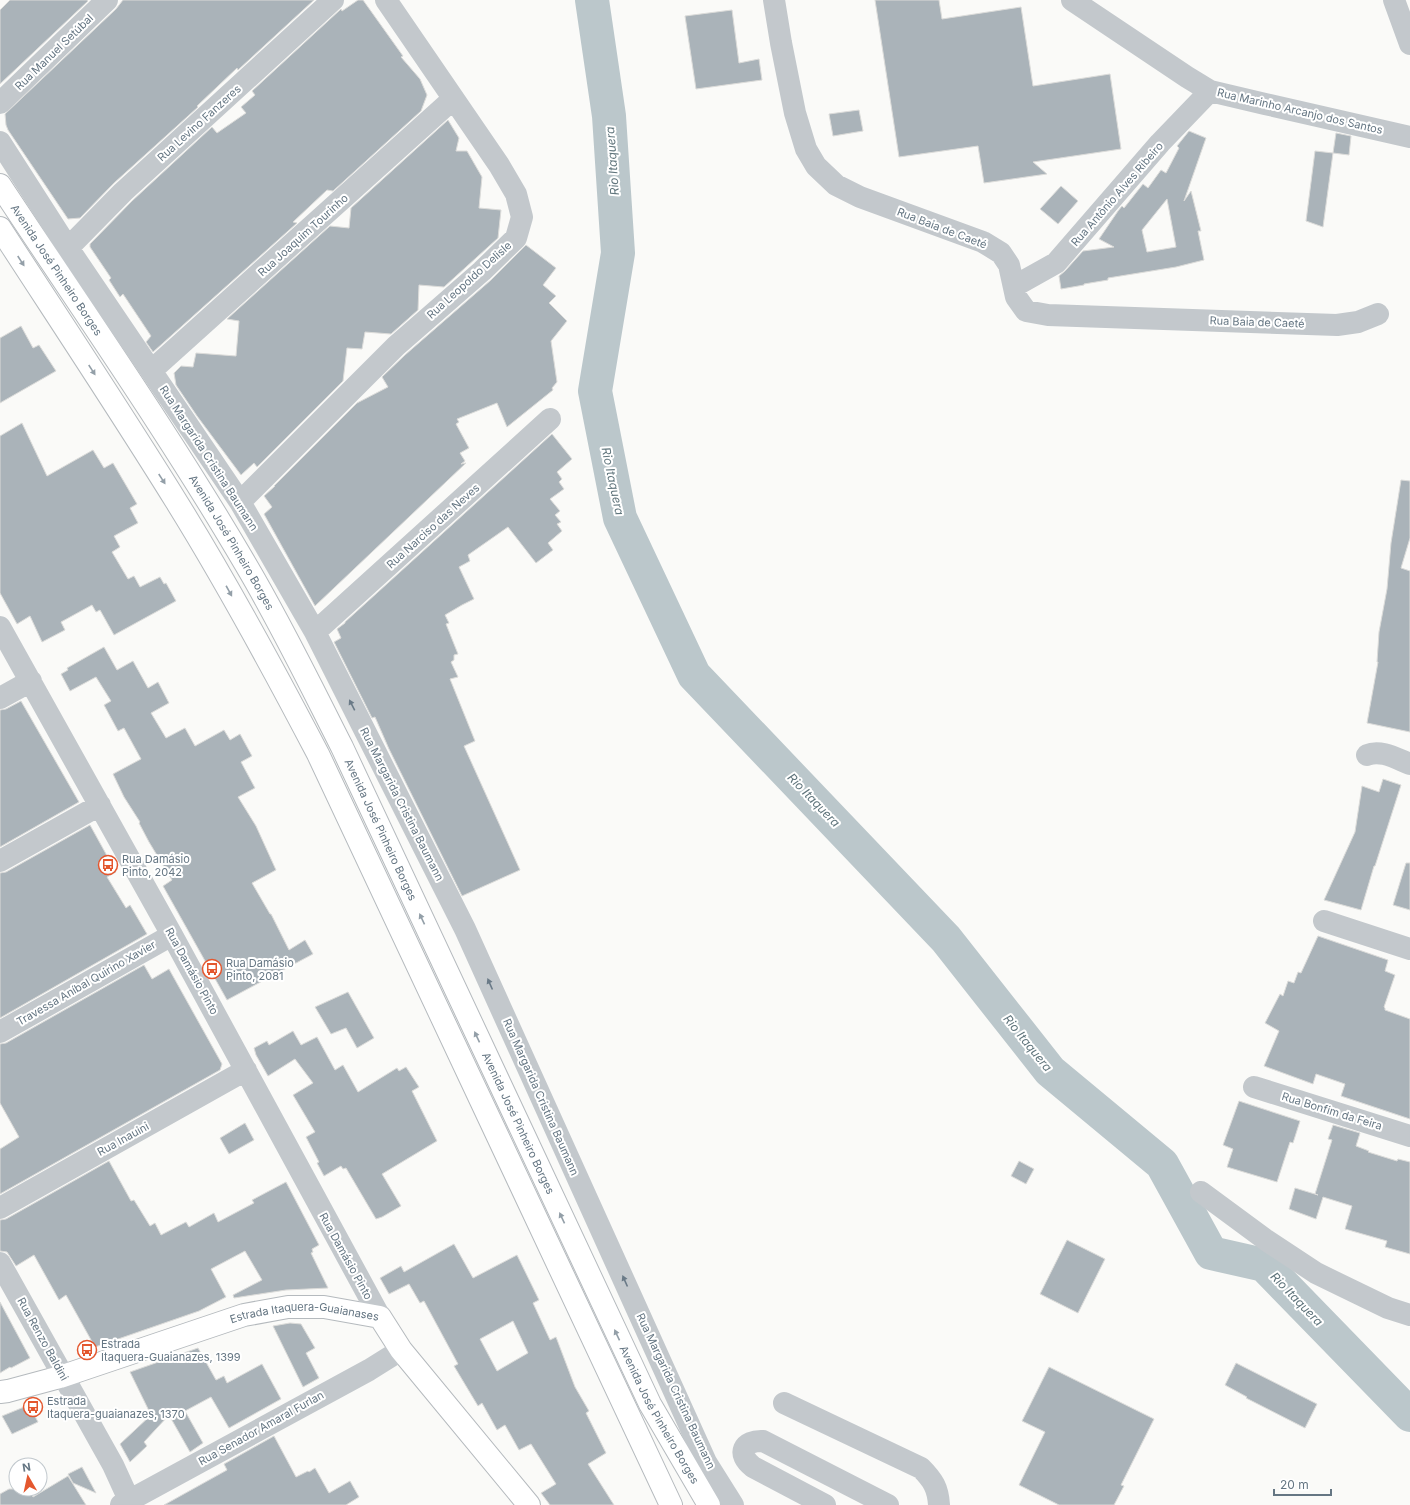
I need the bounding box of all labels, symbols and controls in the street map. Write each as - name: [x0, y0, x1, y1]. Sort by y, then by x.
- street label: Rua Manuel Setúbal: [12, 11, 96, 93]
- street label: Rua Levino Fanzeres: [154, 82, 244, 164]
- street label: Rua Marinho Arcanjo dos Santos: [1216, 85, 1384, 137]
- water label: Rio Itaquera: [602, 126, 622, 196]
- street label: Rua Antônio Alves Ribeiro: [1068, 139, 1166, 249]
- street label: Rua Joaquim Tourinho: [255, 191, 351, 279]
- street label: Avenida José Pinheiro Borges: [8, 202, 106, 338]
- street label: Rua Baia de Caeté: [895, 204, 989, 252]
- street label: Rua Leopoldo Delisle: [424, 238, 514, 322]
- one-way arrow: [17, 256, 25, 266]
- street label: Rua Baia de Caeté: [1209, 313, 1305, 331]
- one-way arrow: [88, 364, 95, 376]
- street label: Rua Margarida Cristina Baumann: [157, 383, 261, 533]
- water label: Rio Itaquera: [599, 446, 627, 516]
- street label: Avenida José Pinheiro Borges: [186, 472, 277, 613]
- one-way arrow: [158, 474, 166, 484]
- street label: Rua Narciso das Neves: [384, 480, 482, 571]
- one-way arrow: [226, 585, 233, 597]
- one-way arrow: [349, 699, 355, 710]
- street label: Rua Margarida Cristina Baumann: [357, 725, 447, 883]
- street label: Avenida José Pinheiro Borges: [342, 757, 420, 903]
- water label: Rio Itaquera: [785, 770, 843, 830]
- place label: Rua Damásio Pinto, 2042: [122, 852, 190, 879]
- bus stop icon: Rua Damásio Pinto, 2042: [97, 854, 119, 876]
- one-way arrow: [419, 913, 425, 925]
- street label: Rua Damásio Pinto: [162, 925, 222, 1017]
- street label: Travessa Aníbal Quirino Xavier: [14, 937, 158, 1029]
- place label: Rua Damásio Pinto, 2081: [226, 956, 294, 983]
- bus stop icon: Rua Damásio Pinto, 2081: [201, 958, 223, 980]
- one-way arrow: [487, 979, 493, 990]
- water label: Rio Itaquera: [1001, 1012, 1055, 1074]
- street label: Rua Margarida Cristina Baumann: [500, 1016, 582, 1178]
- one-way arrow: [474, 1031, 480, 1042]
- street label: Avenida José Pinheiro Borges: [479, 1050, 558, 1196]
- street label: Rua Bonfim da Feira: [1280, 1089, 1384, 1133]
- street label: Rua Inauini: [95, 1119, 151, 1159]
- street label: Rua Damásio Pinto: [316, 1210, 376, 1302]
- one-way arrow: [559, 1212, 565, 1223]
- water label: Rio Itaquera: [1268, 1269, 1326, 1329]
- one-way arrow: [622, 1276, 628, 1287]
- street label: Rua Renzo Baldini: [14, 1295, 72, 1383]
- street label: Estrada Itaquera-Guaianases: [228, 1300, 380, 1326]
- street label: Rua Margarida Cristina Baumann: [634, 1311, 718, 1471]
- one-way arrow: [614, 1329, 620, 1341]
- place label: Estrada Itaquera-Guaianazes, 1399: [101, 1337, 241, 1364]
- bus stop icon: Estrada Itaquera-Guaianazes, 1399: [76, 1339, 98, 1361]
- street label: Avenida José Pinheiro Borges: [617, 1343, 702, 1487]
- street label: Rua Senador Amaral Furlan: [196, 1388, 326, 1468]
- place label: Estrada Itaquera-guaianazes, 1370: [47, 1394, 185, 1421]
- bus stop icon: Estrada Itaquera-guaianazes, 1370: [22, 1396, 44, 1418]
- north arrow: [8, 1457, 48, 1497]
- text: N: [21, 1460, 32, 1475]
- scale bar: [1274, 1471, 1331, 1497]
- text: 20 m: [1280, 1477, 1309, 1492]

